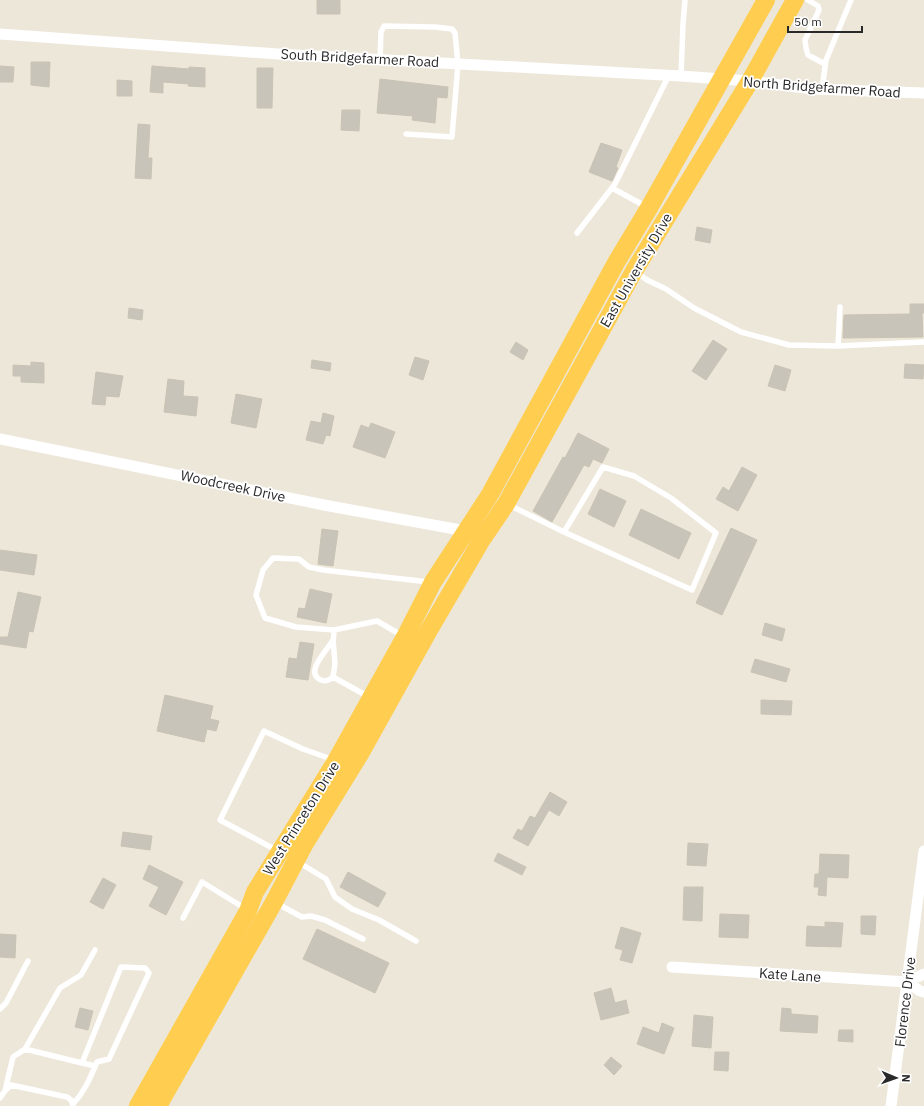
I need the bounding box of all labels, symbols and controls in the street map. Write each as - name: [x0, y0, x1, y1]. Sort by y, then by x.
- scale bar: [788, 8, 862, 34]
- text: 50 m: [794, 14, 822, 29]
- street label: South Bridgefarmer Road: [280, 45, 440, 71]
- street label: North Bridgefarmer Road: [743, 73, 901, 101]
- street label: East University Drive: [596, 209, 676, 330]
- street label: Woodcreek Drive: [179, 466, 287, 506]
- street label: West Princeton Drive: [259, 757, 343, 878]
- street label: Florence Drive: [891, 956, 919, 1048]
- street label: Kate Lane: [758, 964, 822, 986]
- north arrow: [876, 1058, 916, 1098]
- text: N: [899, 1074, 913, 1083]

